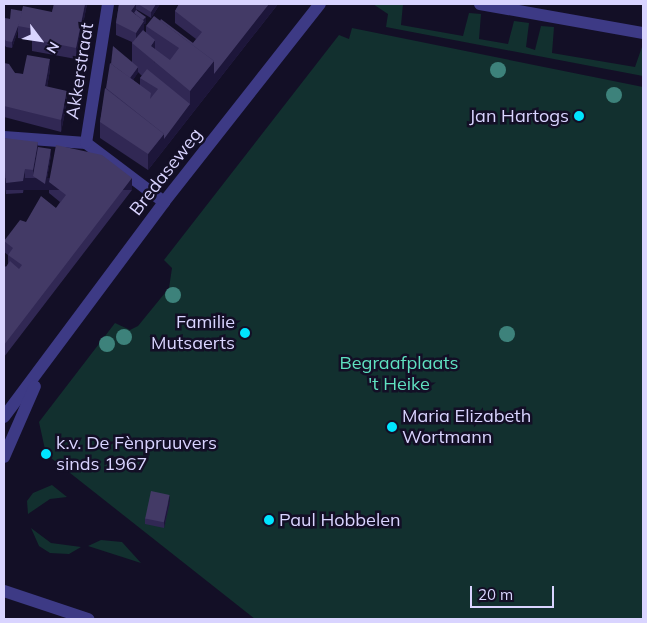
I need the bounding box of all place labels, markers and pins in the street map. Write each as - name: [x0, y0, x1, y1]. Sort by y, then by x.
- place label: Jan Hartogs: [469, 105, 569, 127]
- marker: Jan Hartogs: [573, 110, 585, 122]
- place label: Familie Mutsaerts: [151, 312, 235, 354]
- marker: Familie Mutsaerts: [239, 327, 251, 339]
- place label: Maria Elizabeth Wortmann: [402, 406, 531, 448]
- marker: Maria Elizabeth Wortmann: [386, 421, 398, 433]
- place label: k.v. De Fènpruuvers sinds 1967: [56, 433, 217, 476]
- marker: k.v. De Fènpruuvers sinds 1967: [40, 448, 52, 460]
- place label: Paul Hobbelen: [279, 509, 401, 531]
- marker: Paul Hobbelen: [263, 514, 275, 526]

